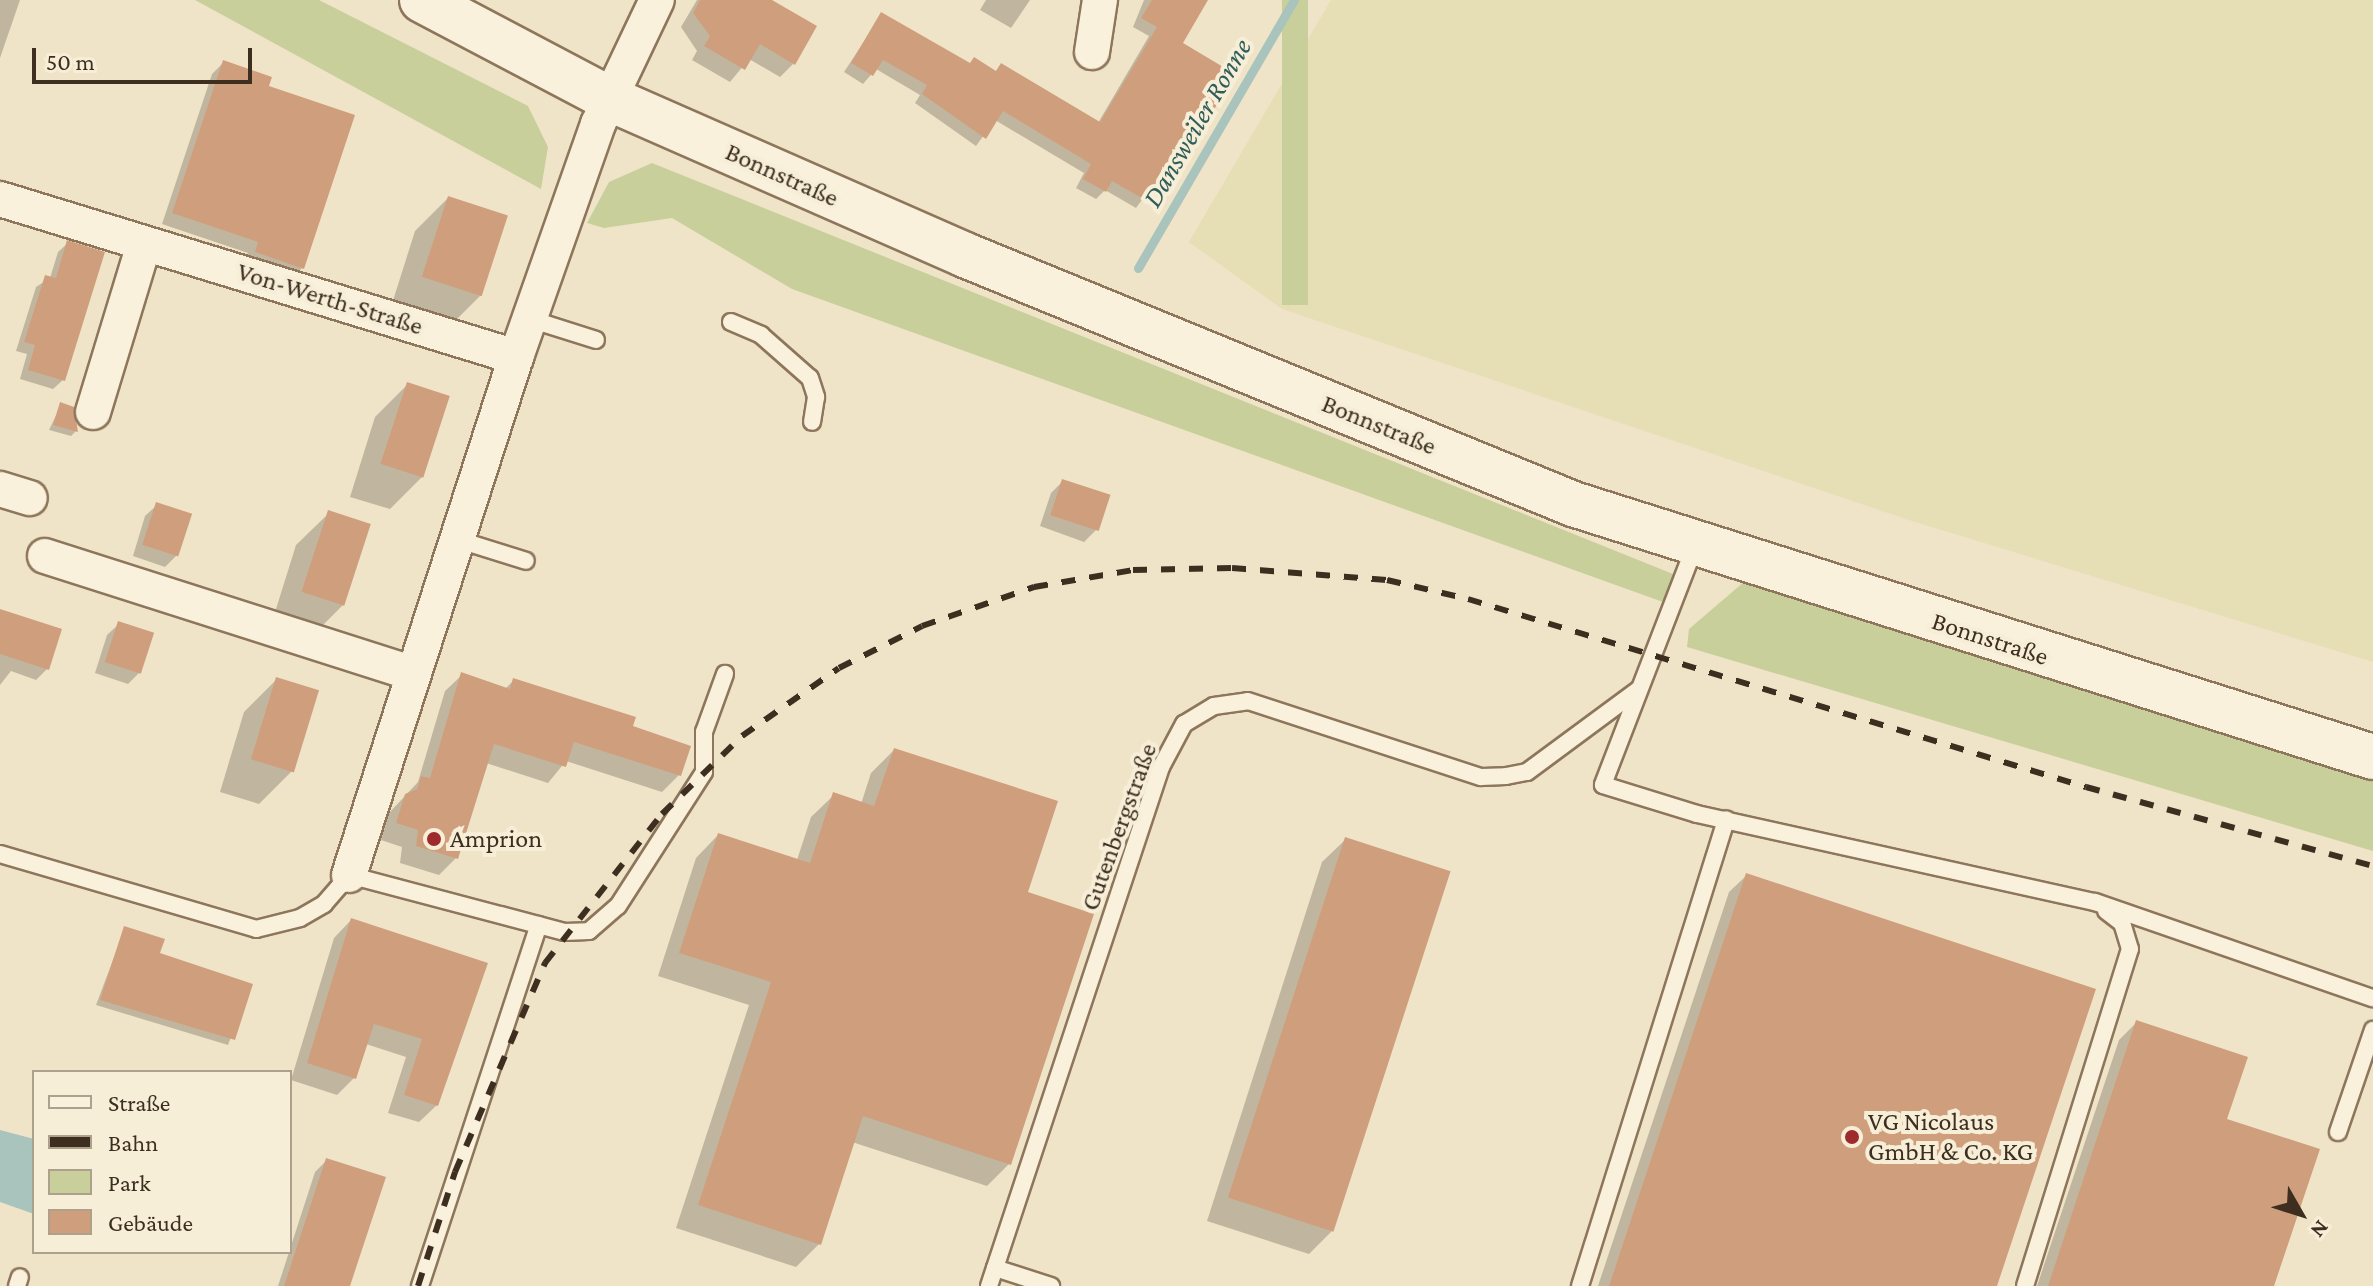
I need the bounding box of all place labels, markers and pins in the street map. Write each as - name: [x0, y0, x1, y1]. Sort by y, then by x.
- place label: Amprion: [450, 823, 542, 855]
- marker: Amprion: [425, 830, 443, 848]
- place label: VG Nicolaus GmbH & Co. KG: [1868, 1106, 2033, 1168]
- marker: VG Nicolaus GmbH & Co. KG: [1843, 1128, 1861, 1146]

